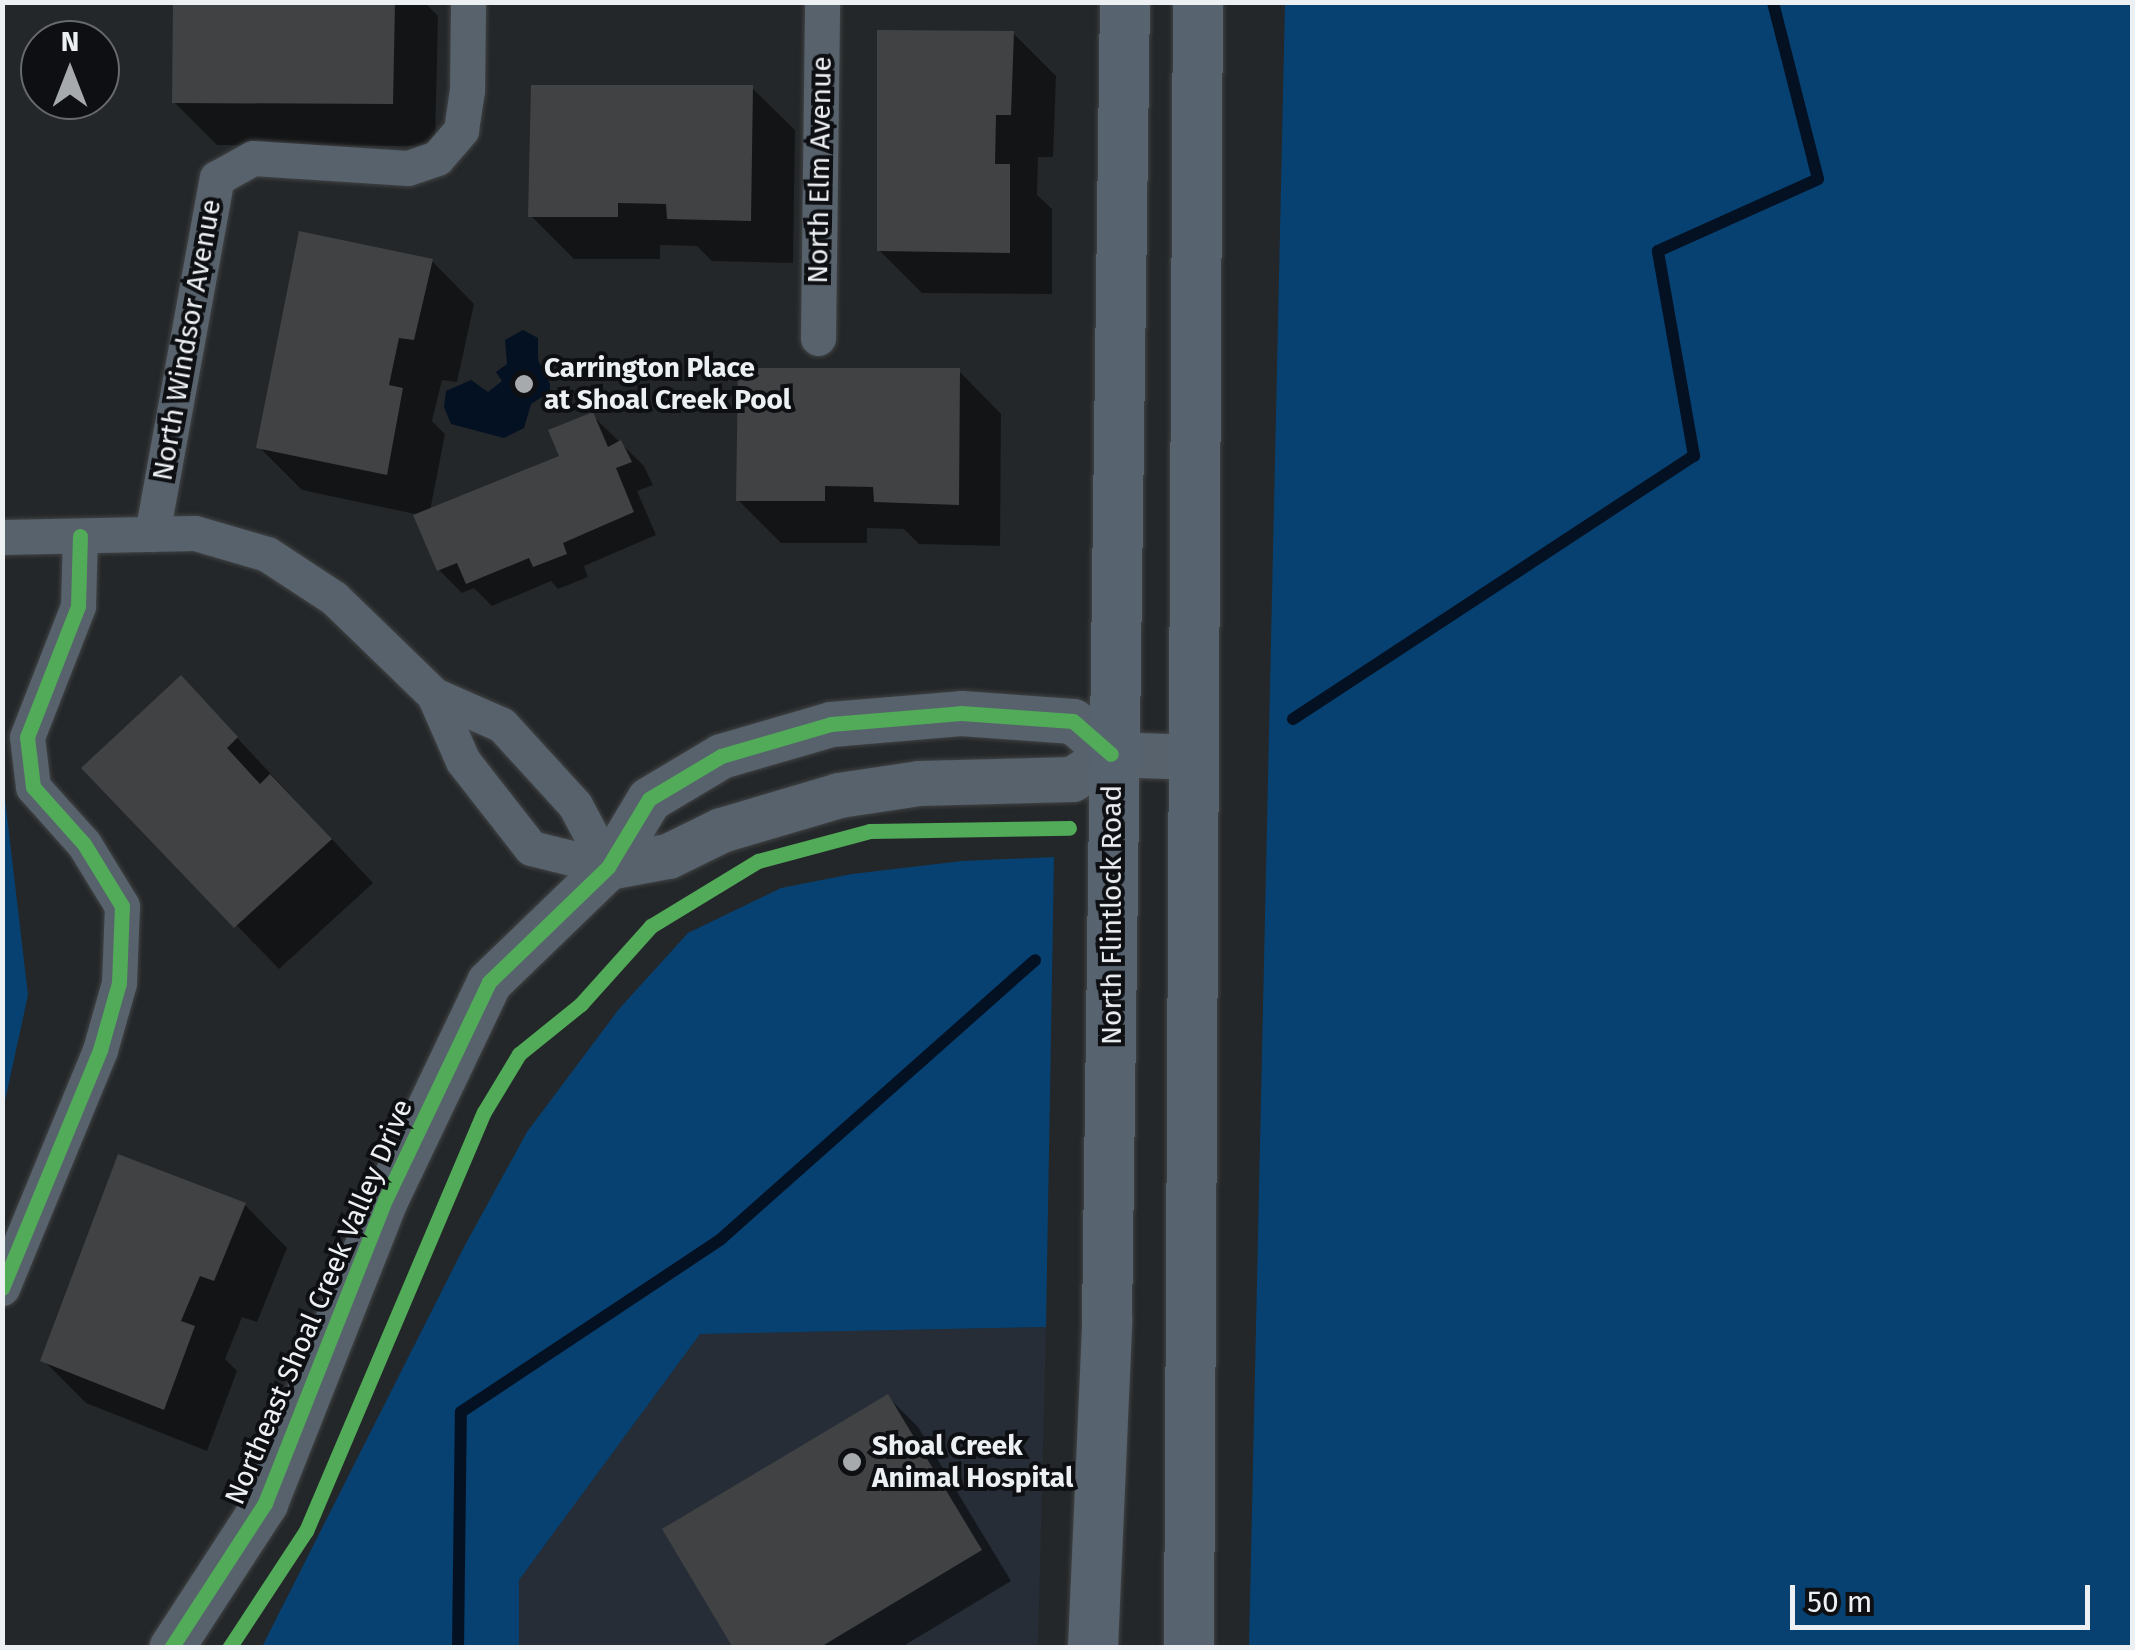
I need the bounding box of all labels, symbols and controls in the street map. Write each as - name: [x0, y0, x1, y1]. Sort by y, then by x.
- north arrow: [20, 20, 120, 120]
- text: N: [61, 25, 79, 58]
- street label: North Elm Avenue: [801, 56, 839, 284]
- street label: North Windsor Avenue: [146, 197, 228, 483]
- place label: Carrington Place at Shoal Creek Pool: [544, 351, 791, 417]
- marker: Carrington Place at Shoal Creek Pool: [513, 373, 535, 395]
- street label: North Flintlock Road: [1095, 785, 1129, 1045]
- street label: Northeast Shoal Creek Valley Drive: [218, 1094, 420, 1510]
- place label: Shoal Creek Animal Hospital: [872, 1429, 1073, 1495]
- marker: Shoal Creek Animal Hospital: [841, 1451, 863, 1473]
- scale bar: [1795, 1565, 2095, 1627]
- text: 50 m: [1807, 1584, 1872, 1620]

